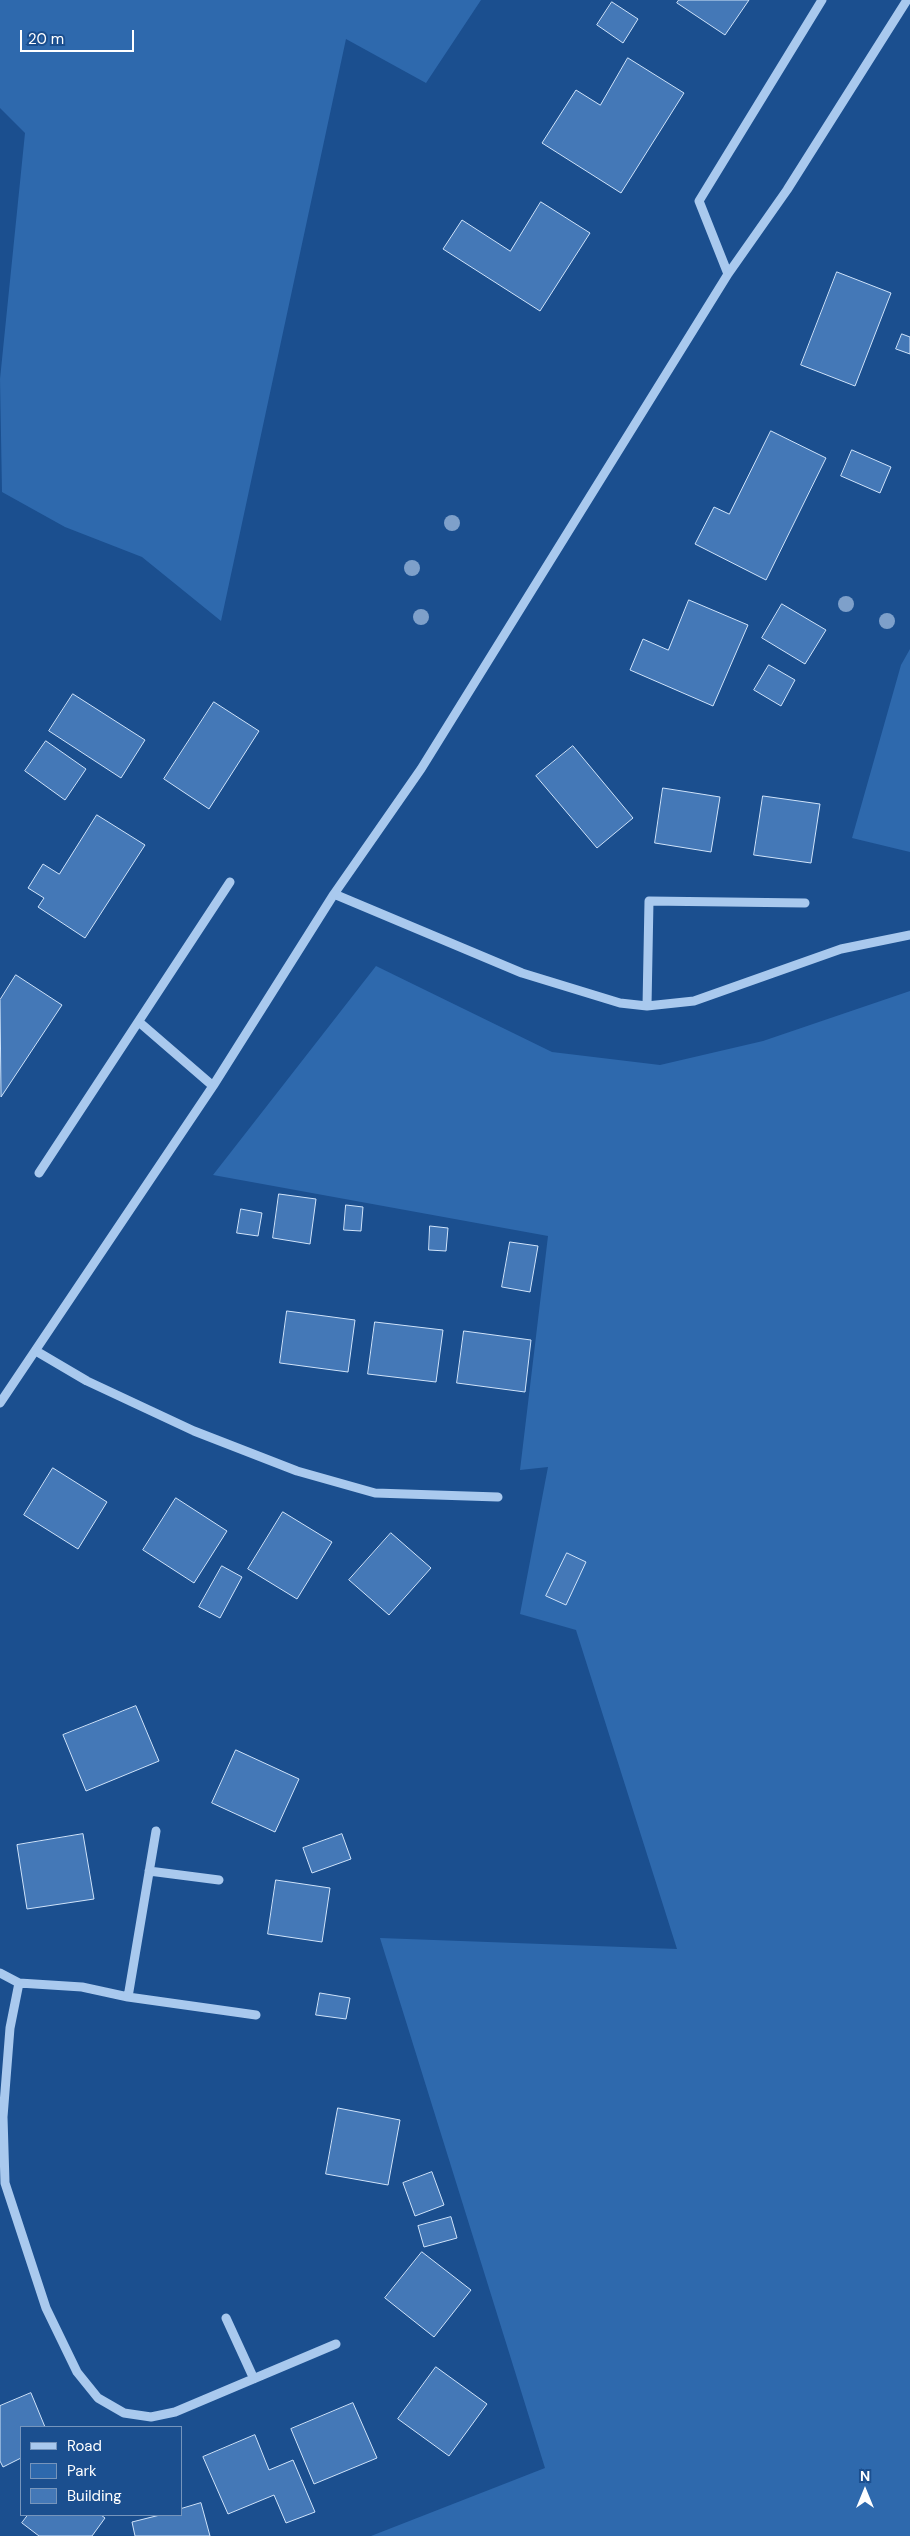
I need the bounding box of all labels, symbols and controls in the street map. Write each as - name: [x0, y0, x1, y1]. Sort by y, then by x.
- scale bar: [22, 20, 136, 52]
- text: 20 m: [28, 29, 64, 49]
- legend: [20, 2426, 182, 2516]
- text: Road: [67, 2436, 102, 2456]
- text: Park: [67, 2461, 97, 2481]
- north arrow: [840, 2466, 890, 2516]
- text: N: [860, 2467, 870, 2485]
- text: Building: [67, 2486, 122, 2506]

